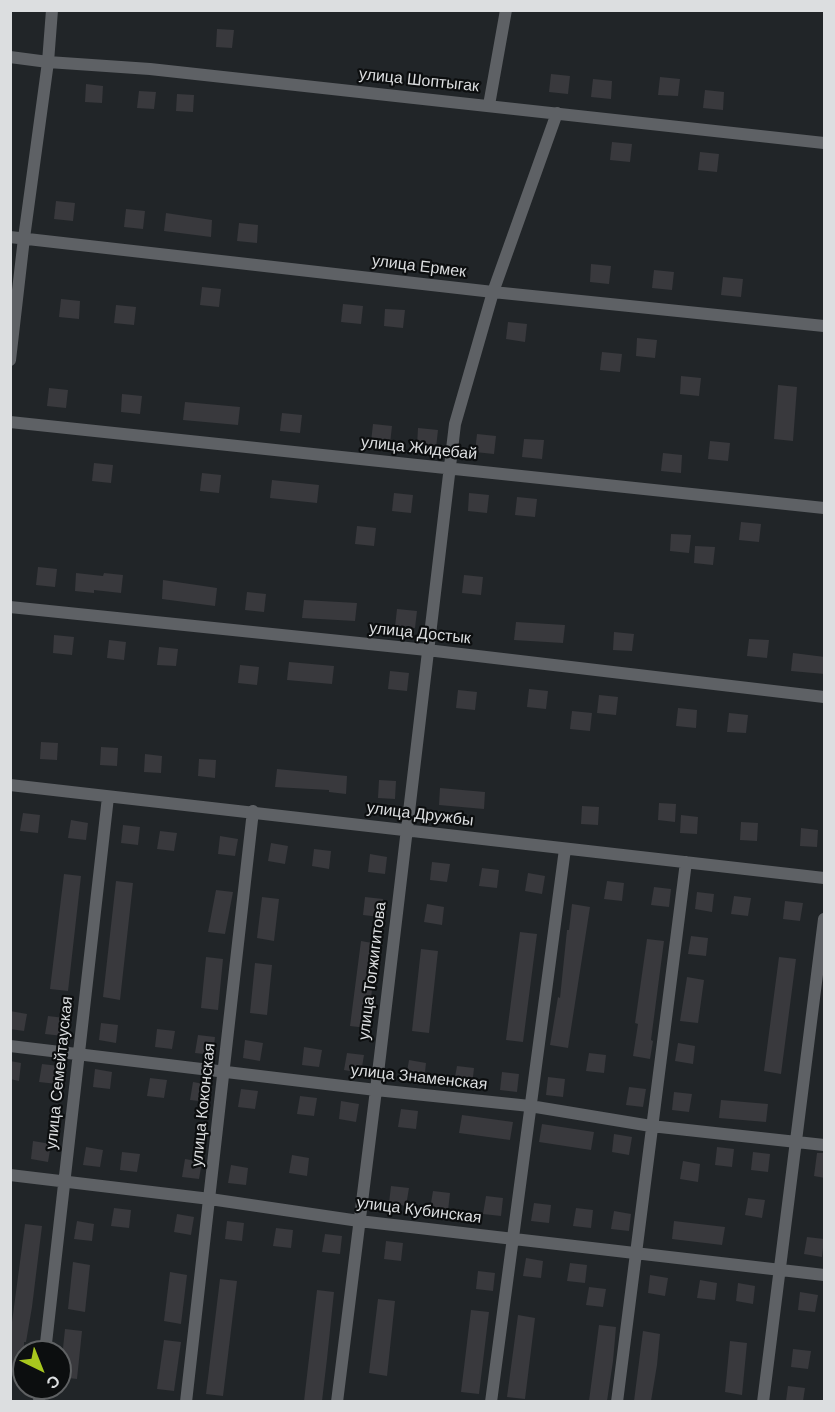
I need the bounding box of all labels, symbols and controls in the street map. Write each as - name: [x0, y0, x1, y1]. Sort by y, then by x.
- street label: улица Шоптыгак: [358, 65, 480, 97]
- street label: улица Ермек: [371, 252, 467, 282]
- street label: улица Жидебай: [360, 433, 478, 465]
- street label: улица Достык: [368, 619, 472, 649]
- street label: улица Дружбы: [365, 799, 475, 831]
- street label: улица Тогжигитова: [355, 901, 391, 1041]
- street label: улица Семейтауская: [42, 995, 78, 1151]
- street label: улица Коконская: [188, 1042, 220, 1168]
- street label: улица Знаменская: [350, 1061, 488, 1095]
- street label: улица Кубинская: [356, 1194, 482, 1228]
- north arrow: [12, 1340, 72, 1400]
- text: С: [42, 1370, 65, 1394]

